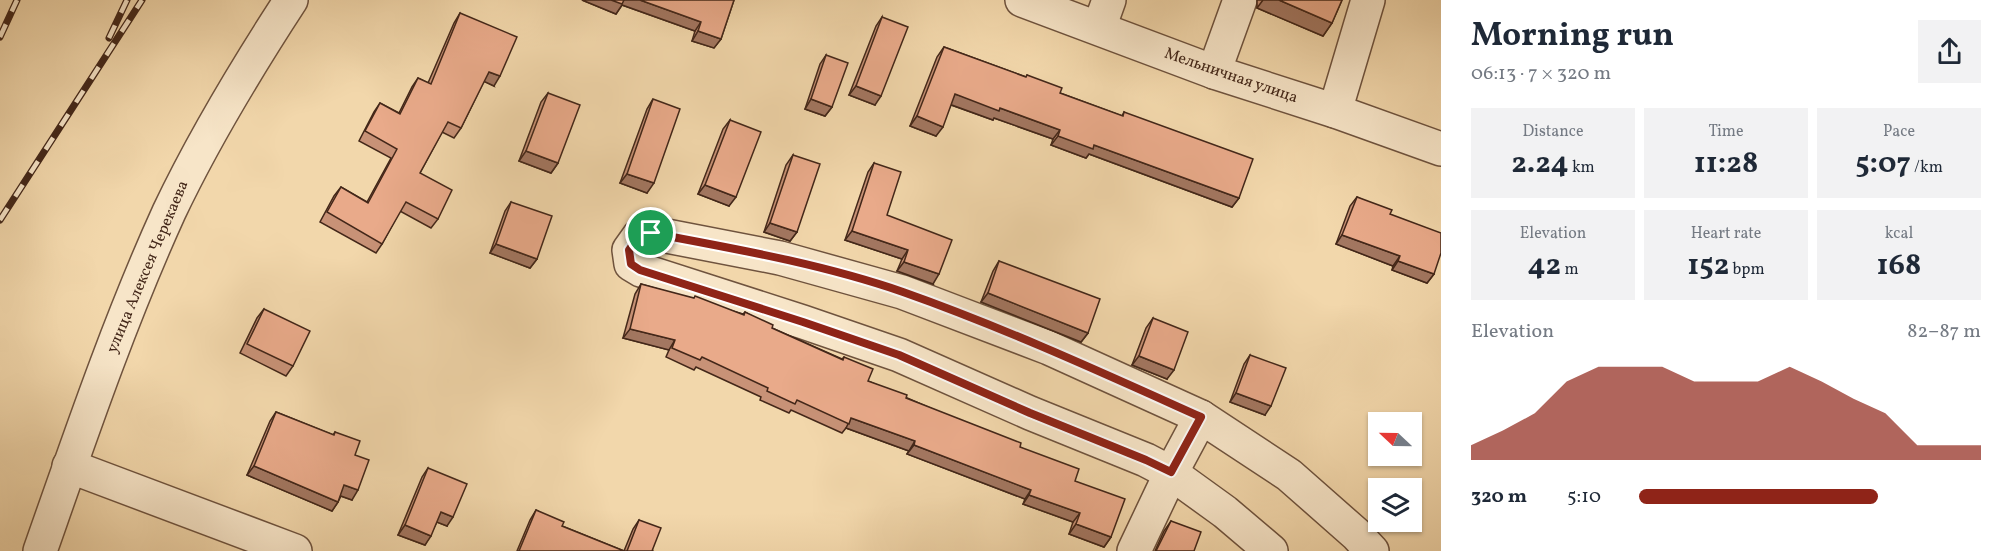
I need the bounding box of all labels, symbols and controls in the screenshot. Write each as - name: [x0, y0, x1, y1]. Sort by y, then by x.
- text: Morning run: [1471, 14, 1674, 60]
- button: share: [1918, 20, 1981, 83]
- street label: Мельничная улица: [1161, 43, 1301, 109]
- text: 06:13 · 7 × 320 m: [1471, 60, 1611, 88]
- text: Distance: [1522, 121, 1584, 143]
- text: Time: [1708, 121, 1744, 143]
- text: Pace: [1883, 121, 1915, 143]
- text: 2.24: [1511, 143, 1569, 185]
- text: 11:28: [1694, 143, 1758, 185]
- text: 5:07: [1855, 143, 1911, 185]
- text: km: [1569, 157, 1595, 179]
- text: /km: [1911, 157, 1943, 179]
- street label: улица Алексея Черекаева: [102, 177, 194, 357]
- pin: [625, 207, 676, 258]
- icon: arrive: [634, 216, 667, 249]
- text: Elevation: [1520, 223, 1586, 245]
- text: Heart rate: [1691, 223, 1761, 245]
- text: kcal: [1885, 223, 1913, 245]
- text: 42: [1527, 245, 1561, 287]
- text: 152: [1687, 245, 1729, 287]
- text: 168: [1877, 245, 1921, 287]
- text: m: [1561, 259, 1579, 281]
- text: bpm: [1729, 259, 1765, 281]
- text: Elevation: [1471, 318, 1554, 346]
- text: 82–87 m: [1907, 318, 1981, 346]
- north arrow: [1368, 412, 1422, 466]
- map controls: [1368, 412, 1422, 532]
- button: layers: [1368, 478, 1422, 532]
- text: 320 m: [1471, 483, 1527, 511]
- text: 5:10: [1567, 483, 1601, 511]

